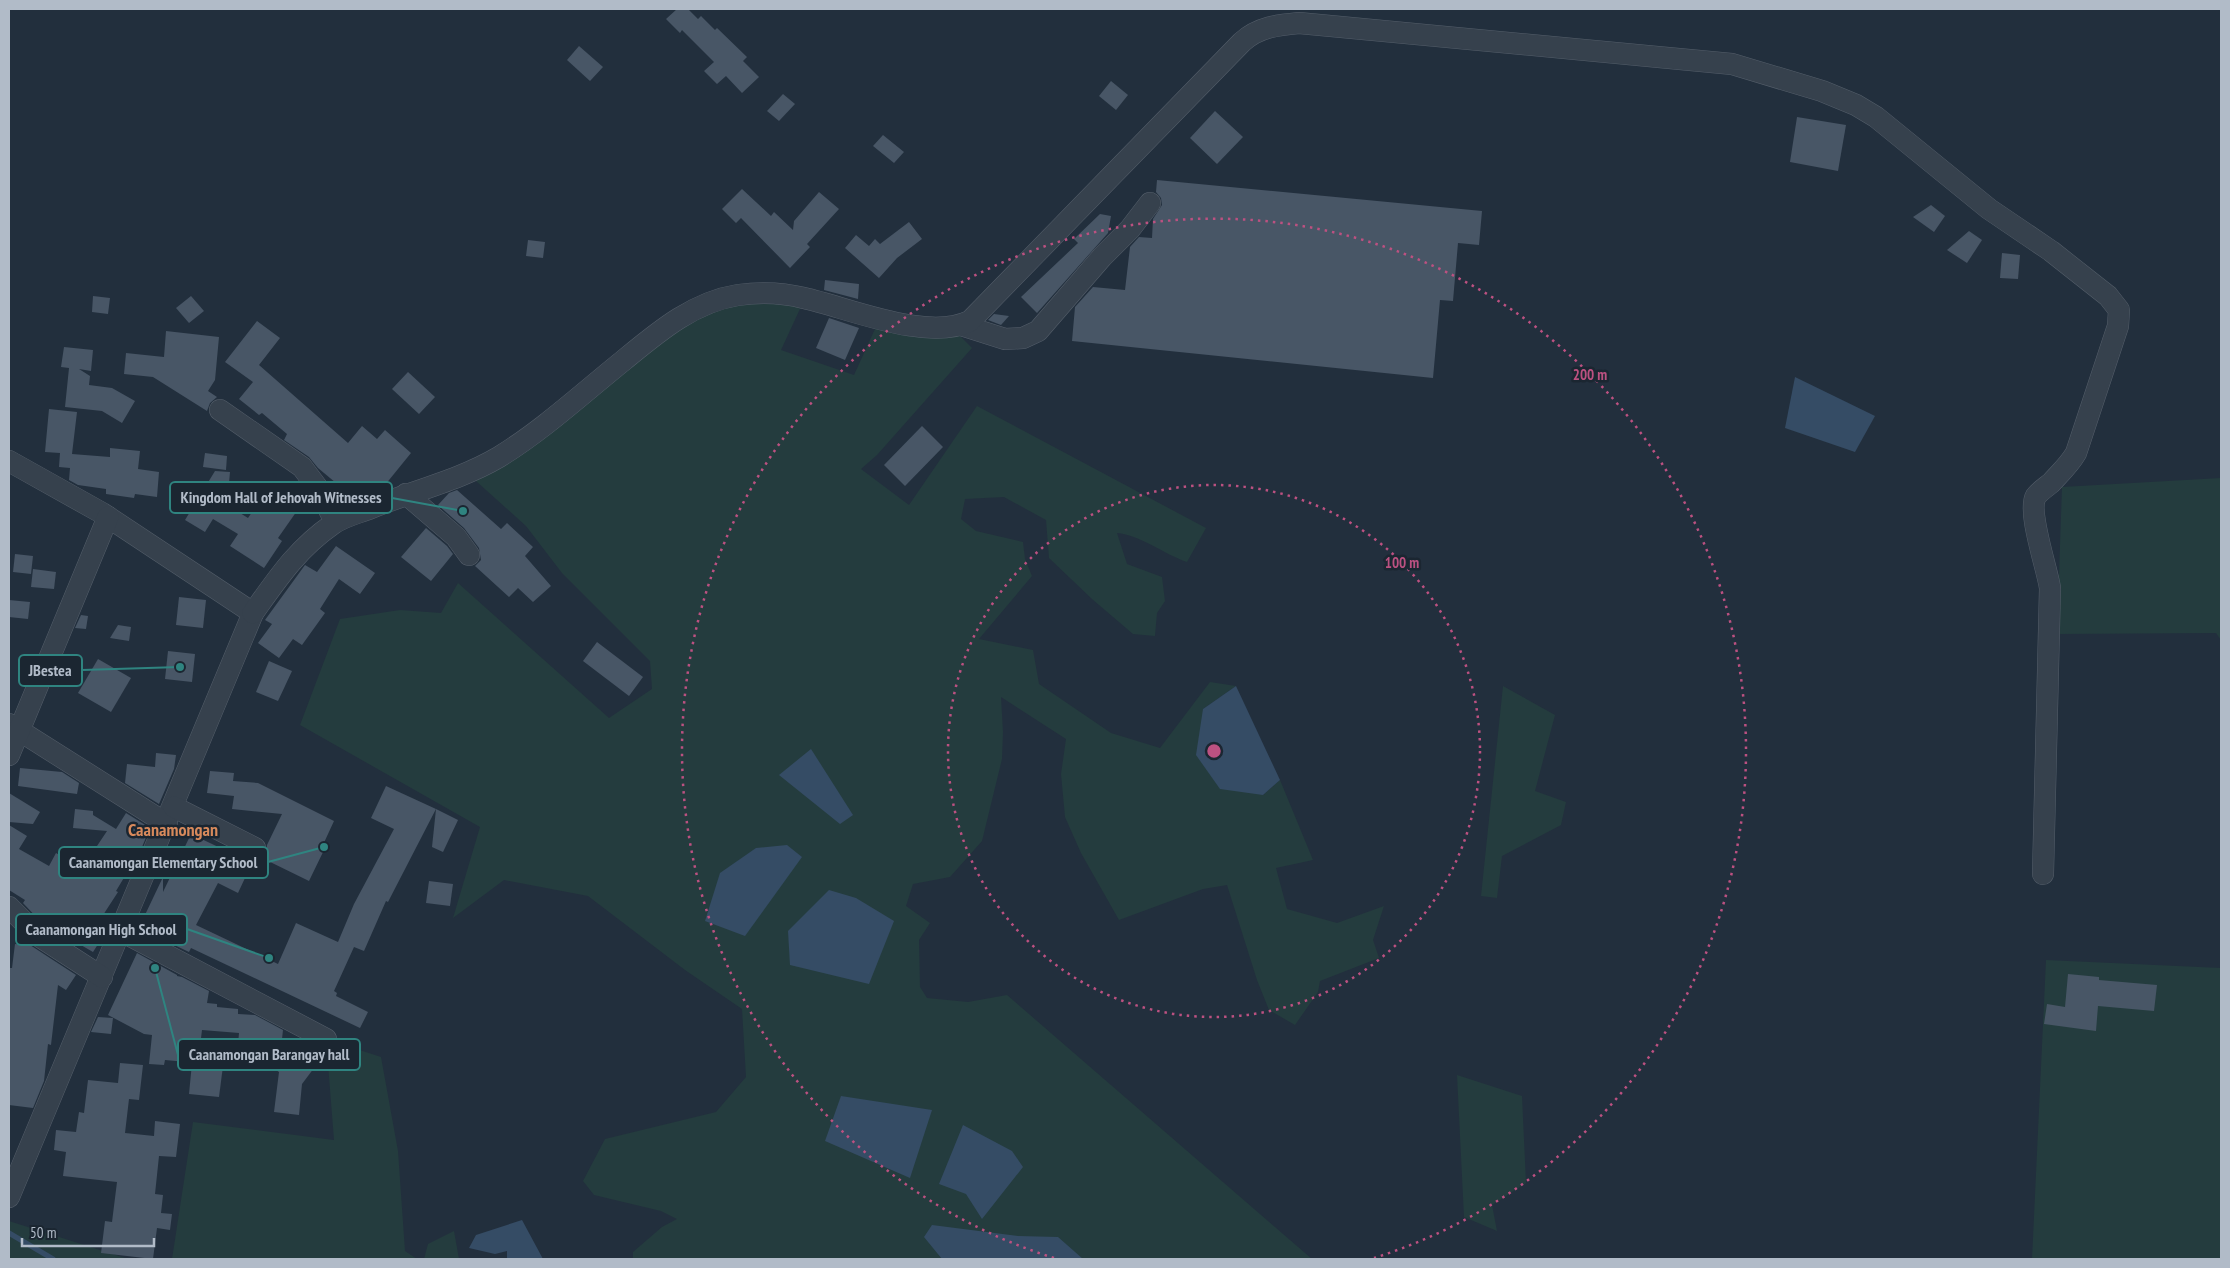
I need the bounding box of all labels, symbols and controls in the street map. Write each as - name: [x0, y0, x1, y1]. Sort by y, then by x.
- text: 200 m: [1573, 365, 1607, 384]
- callout: Kingdom Hall of Jehovah Witnesses: [170, 482, 392, 513]
- text: Kingdom Hall of Jehovah Witnesses: [180, 487, 382, 507]
- text: 100 m: [1385, 553, 1419, 572]
- callout: JBestea: [19, 655, 82, 686]
- text: JBestea: [27, 660, 72, 680]
- centre of rings: [1205, 742, 1223, 760]
- district label: Caanamongan: [128, 818, 218, 841]
- callout: Caanamongan Elementary School: [59, 847, 268, 878]
- text: Caanamongan Elementary School: [69, 852, 257, 872]
- callout: Caanamongan High School: [16, 914, 187, 945]
- text: Caanamongan High School: [26, 919, 177, 939]
- callout: Caanamongan Barangay hall: [178, 1039, 360, 1070]
- text: Caanamongan Barangay hall: [189, 1044, 349, 1064]
- scale bar: [22, 1216, 155, 1248]
- text: 50 m: [30, 1223, 56, 1242]

